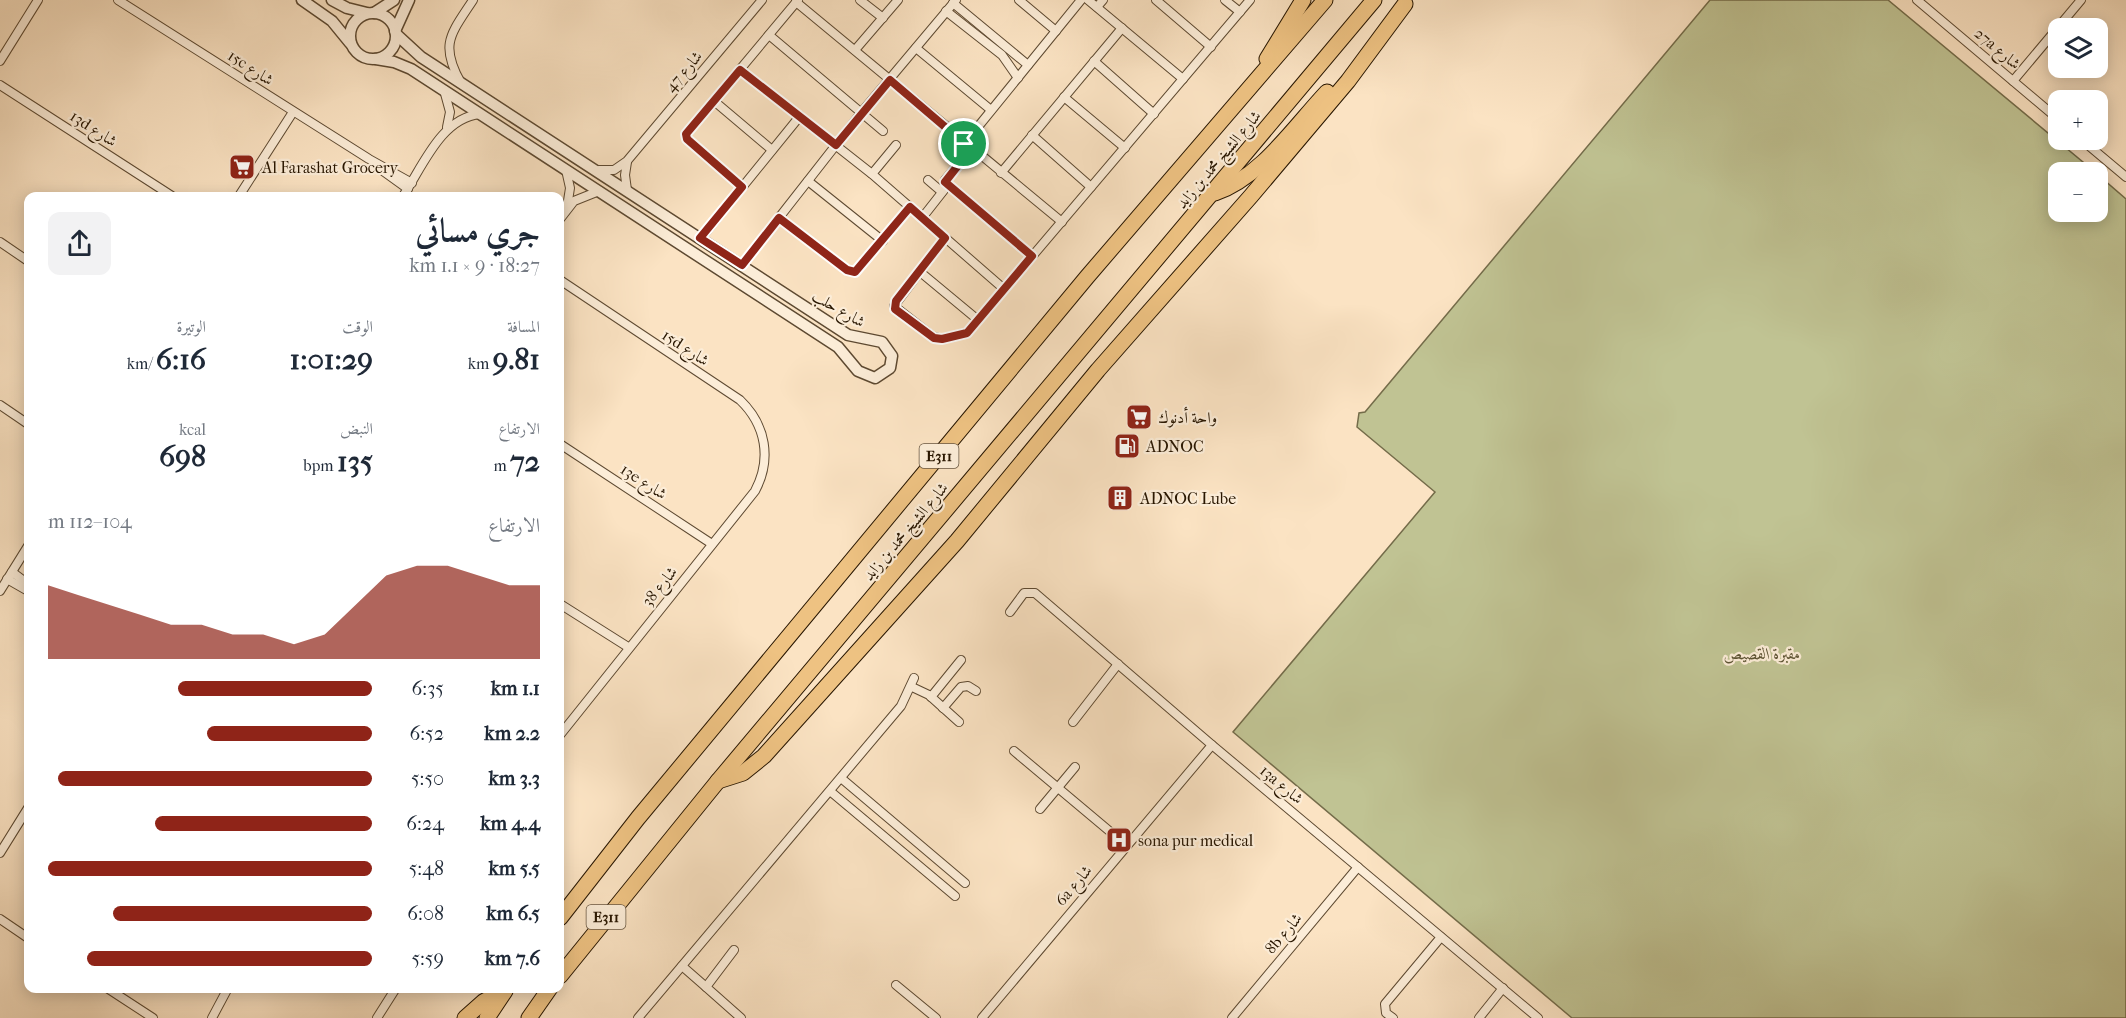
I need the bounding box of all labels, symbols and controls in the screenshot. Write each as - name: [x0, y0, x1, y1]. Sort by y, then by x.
- map controls: [2048, 18, 2108, 222]
- button: layers: [2048, 18, 2108, 78]
- street label: 27a شارع: [1968, 24, 2025, 76]
- street label: 15c شارع: [222, 46, 277, 93]
- street label: شارع 47: [661, 47, 709, 98]
- button: +: [2048, 90, 2108, 150]
- street label: 13d شارع: [64, 106, 121, 154]
- street label: شارع الشيخ محمد بن زايد: [1172, 106, 1269, 216]
- pin: [938, 118, 989, 169]
- icon: arrive: [947, 127, 980, 160]
- supermarket icon: Al Farashat Grocery: [227, 152, 257, 182]
- place label: Al Farashat Grocery: [261, 158, 399, 177]
- button: −: [2048, 162, 2108, 222]
- button: share: [48, 212, 111, 275]
- text: جري مسائي: [415, 212, 540, 251]
- text: 18:27 · 9 × 1.1 km: [409, 254, 540, 277]
- street label: شارع حلب: [807, 286, 869, 335]
- text: الوتيرة: [176, 317, 206, 336]
- text: الوقت: [342, 317, 373, 336]
- text: المسافة: [507, 317, 540, 336]
- street label: 15d شارع: [656, 325, 713, 373]
- text: 6:16: [156, 342, 206, 377]
- text: 1:01:29: [290, 342, 373, 377]
- text: 9.81: [493, 342, 540, 377]
- text: /km: [127, 354, 156, 373]
- text: km: [468, 354, 493, 373]
- supermarket icon: واحة أدنوك: [1124, 402, 1154, 432]
- place label: واحة أدنوك: [1158, 406, 1217, 428]
- text: النبض: [340, 419, 373, 438]
- text: الارتفاع: [498, 419, 540, 438]
- text: kcal: [179, 420, 206, 439]
- fuel station icon: ADNOC: [1112, 431, 1142, 461]
- place label: ADNOC: [1145, 437, 1204, 456]
- text: 698: [159, 439, 206, 474]
- text: 135: [337, 444, 373, 479]
- text: 72: [510, 444, 540, 479]
- road number: E311: [920, 444, 958, 468]
- text: bpm: [303, 456, 337, 475]
- text: m: [493, 456, 510, 475]
- street label: 13e شارع: [615, 459, 670, 507]
- street label: شارع الشيخ محمد بن زايد: [859, 478, 956, 588]
- building icon: ADNOC Lube: [1105, 483, 1135, 513]
- place label: ADNOC Lube: [1139, 489, 1236, 508]
- text: 104–112 m: [48, 510, 132, 533]
- text: الارتفاع: [488, 514, 540, 537]
- street label: شارع 38: [638, 563, 684, 613]
- park label: مقبرة القصيص: [1723, 644, 1801, 664]
- text: 6:35: [411, 677, 444, 700]
- text: 1.1 km: [491, 677, 540, 700]
- text: 6:52: [409, 722, 444, 745]
- text: 2.2 km: [484, 722, 540, 745]
- street label: 13a شارع: [1254, 761, 1307, 811]
- text: 5:50: [411, 767, 444, 790]
- text: 3.3 km: [489, 767, 540, 790]
- text: 6:24: [406, 812, 444, 835]
- text: 4.4 km: [480, 812, 540, 835]
- hospital icon: sona pur medical: [1104, 825, 1134, 855]
- place label: sona pur medical: [1138, 831, 1254, 850]
- text: 5:48: [409, 857, 444, 880]
- text: 5.5 km: [488, 857, 540, 880]
- street label: 6a شارع: [1051, 861, 1099, 912]
- text: 6:08: [407, 902, 444, 925]
- text: 6.5 km: [486, 902, 540, 925]
- road number: E311: [586, 905, 626, 929]
- street label: 8b شارع: [1261, 909, 1309, 960]
- text: 5:59: [411, 947, 444, 970]
- text: 7.6 km: [485, 947, 540, 970]

